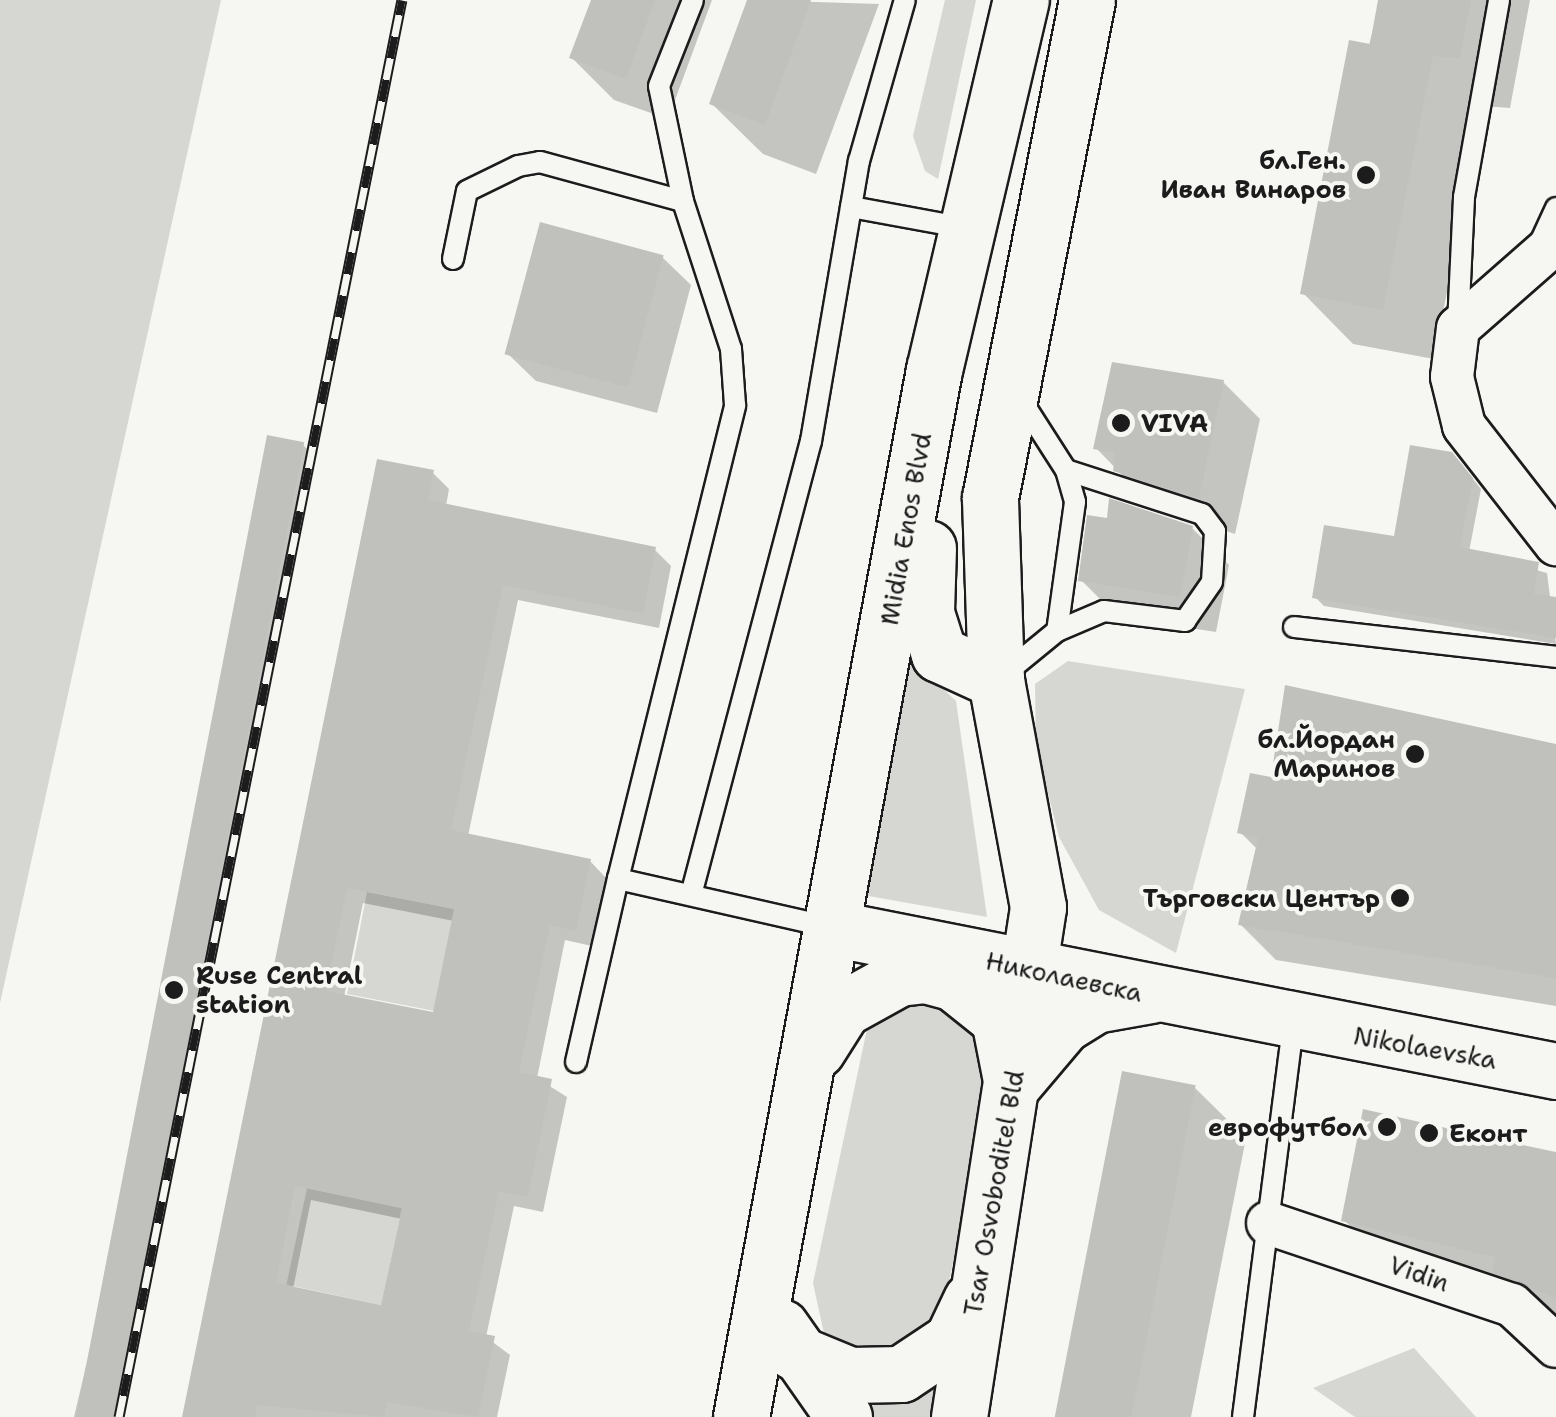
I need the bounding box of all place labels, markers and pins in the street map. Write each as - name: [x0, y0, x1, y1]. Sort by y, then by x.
- place label: бл.Ген. Иван Винаров: [1160, 146, 1346, 205]
- marker: бл.Ген. Иван Винаров: [1355, 164, 1377, 186]
- place label: VIVA: [1141, 408, 1208, 438]
- marker: VIVA: [1110, 412, 1132, 434]
- place label: бл.Йордан Маринов: [1257, 725, 1395, 784]
- marker: бл.Йордан Маринов: [1404, 743, 1426, 765]
- place label: Търговски Център: [1143, 883, 1380, 913]
- marker: Търговски Център: [1389, 887, 1411, 909]
- place label: Ruse Central station: [196, 961, 362, 1020]
- marker: Ruse Central station: [161, 977, 187, 1003]
- place label: еврофутбол: [1208, 1112, 1367, 1142]
- marker: еврофутбол: [1376, 1116, 1398, 1138]
- place label: Еконт: [1449, 1118, 1527, 1148]
- marker: Еконт: [1418, 1122, 1440, 1144]

